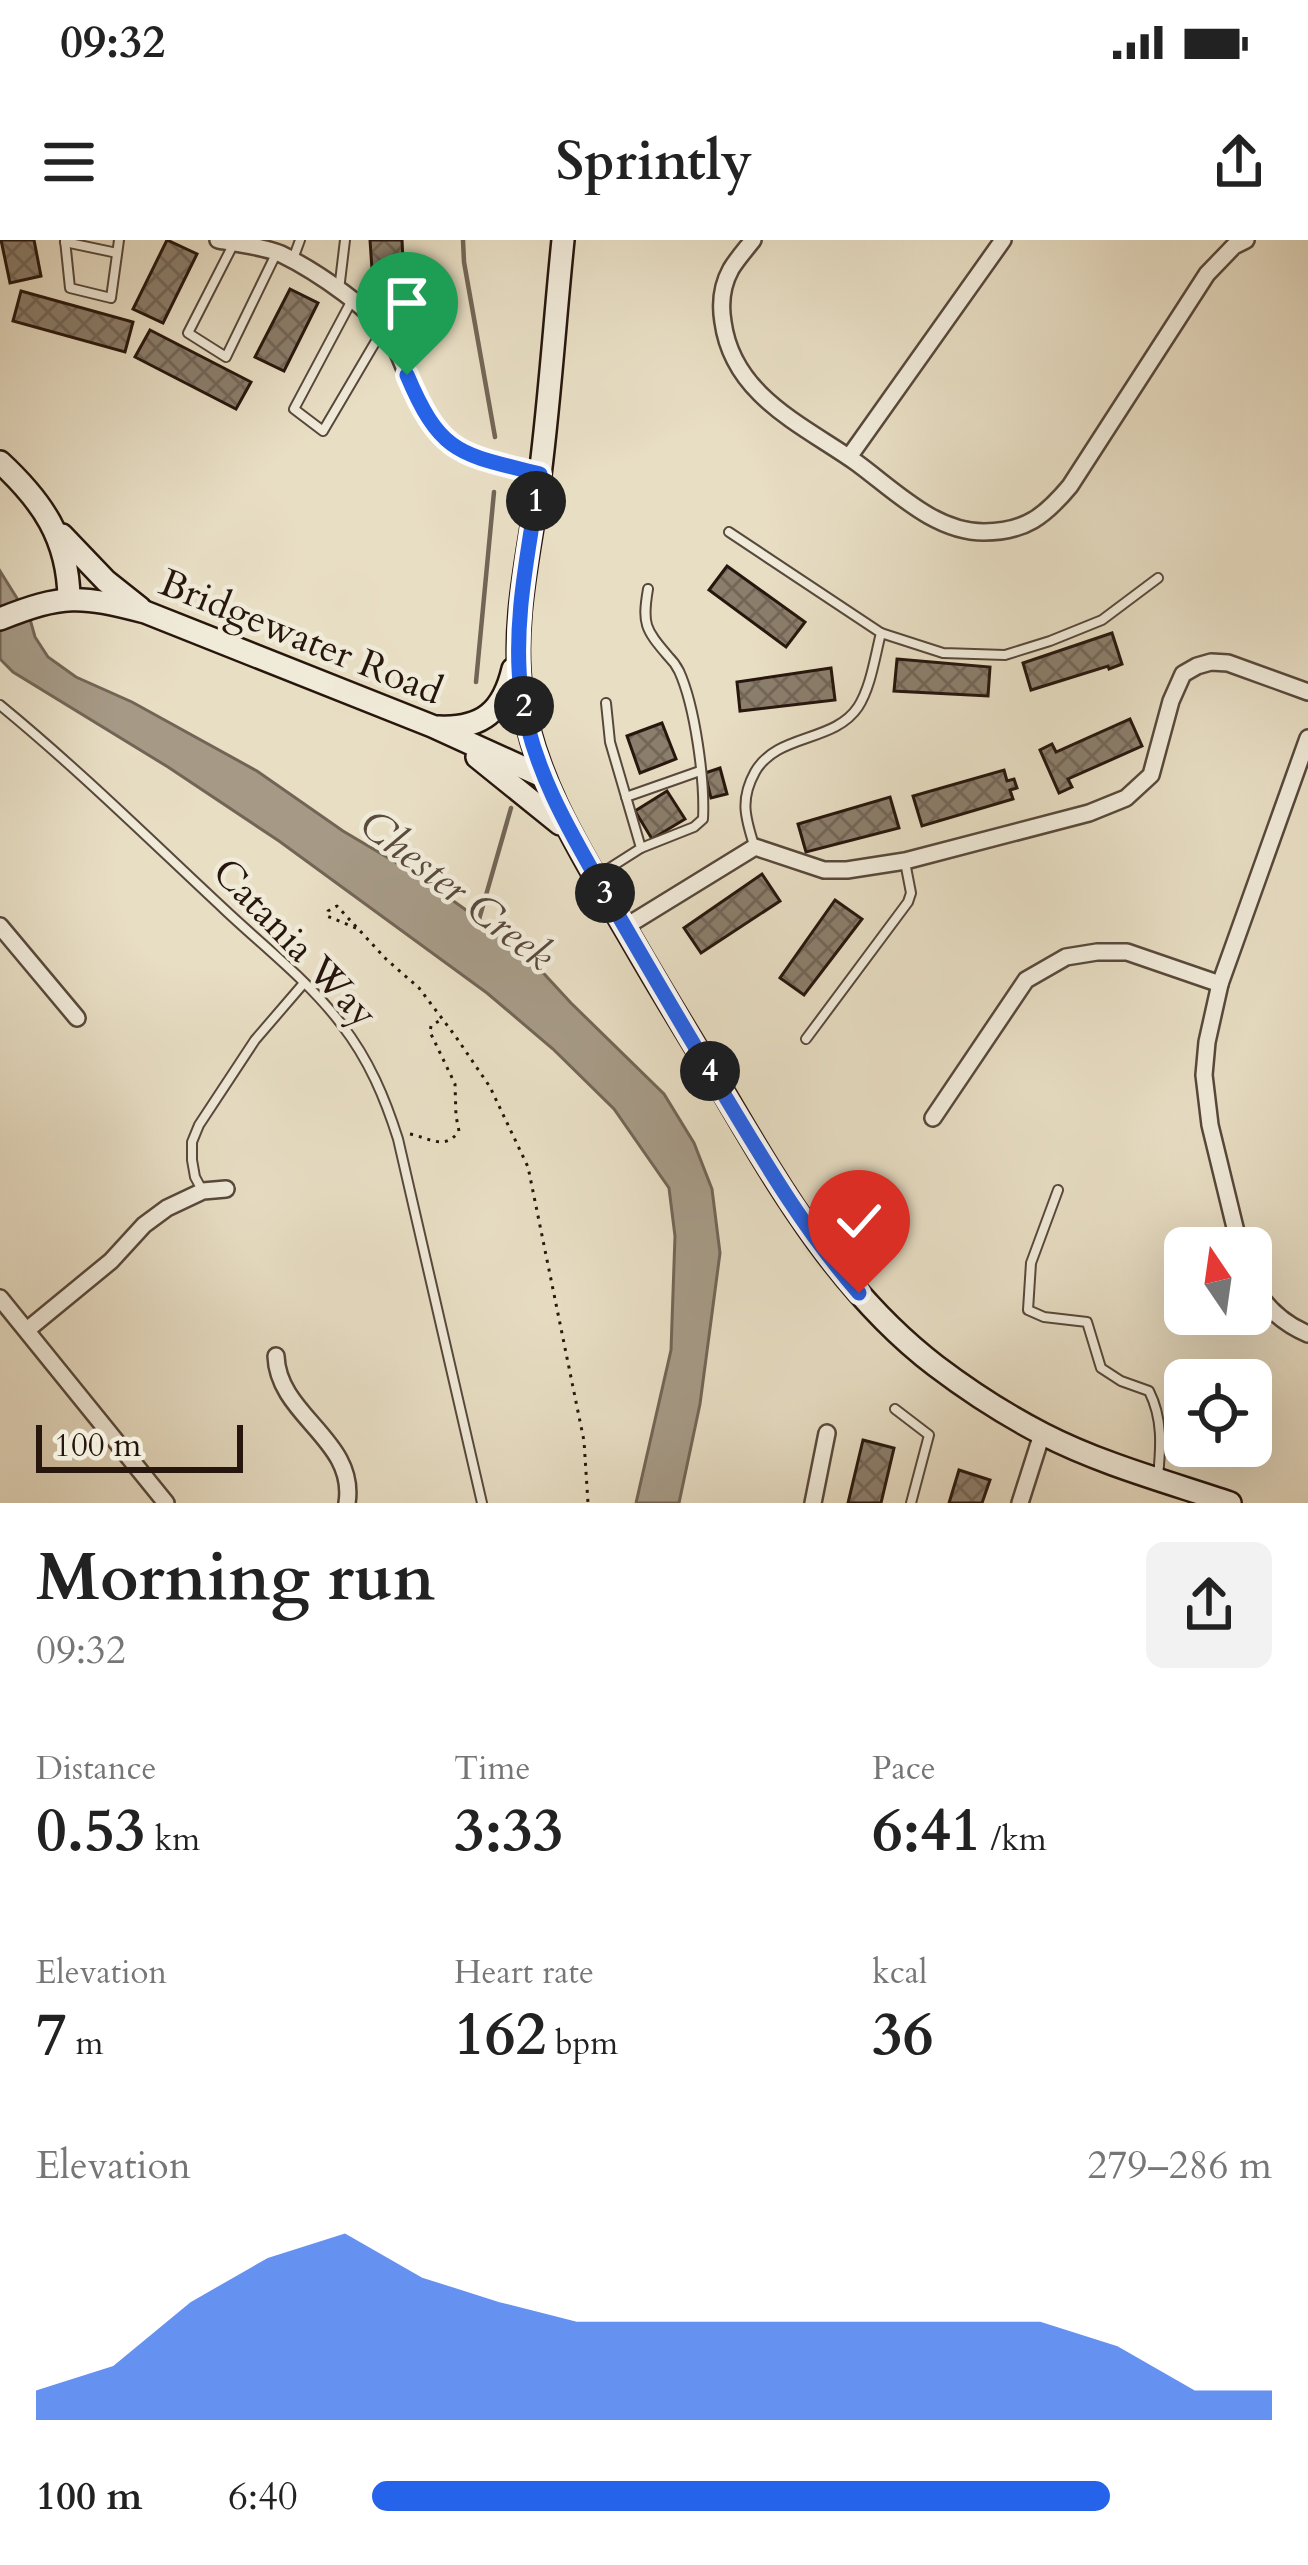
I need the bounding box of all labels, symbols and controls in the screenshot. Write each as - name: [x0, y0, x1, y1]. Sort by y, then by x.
- text: 09:32: [60, 12, 165, 73]
- text: Sprintly: [556, 126, 752, 199]
- icon: menu: [36, 129, 102, 195]
- icon: share: [1206, 129, 1272, 195]
- pin: [356, 252, 458, 375]
- icon: arrive: [374, 270, 440, 336]
- pin: 1: [506, 471, 566, 531]
- text: 1: [528, 478, 544, 523]
- street label: Bridgewater Road: [152, 556, 451, 718]
- pin: 2: [494, 676, 554, 736]
- text: 2: [516, 683, 532, 728]
- water label: Chester Creek: [348, 796, 567, 984]
- street label: Catania Way: [201, 847, 390, 1040]
- pin: 3: [575, 863, 635, 923]
- text: 3: [597, 870, 613, 915]
- pin: 4: [680, 1041, 740, 1101]
- text: 4: [702, 1048, 718, 1093]
- pin: [808, 1170, 910, 1293]
- icon: check: [826, 1188, 892, 1254]
- north arrow: [1164, 1227, 1272, 1335]
- map controls: [1164, 1227, 1272, 1467]
- button: locate: [1164, 1359, 1272, 1467]
- scale bar: [36, 1419, 243, 1472]
- text: 100 m: [54, 1423, 141, 1468]
- text: Morning run: [36, 1534, 435, 1623]
- button: share: [1146, 1542, 1272, 1668]
- text: 09:32: [36, 1624, 126, 1677]
- text: Distance: [36, 1746, 157, 1791]
- text: Time: [454, 1746, 530, 1791]
- text: Pace: [872, 1746, 936, 1791]
- text: 0.53: [36, 1791, 146, 1872]
- text: 3:33: [454, 1791, 564, 1872]
- text: 6:41: [872, 1791, 982, 1872]
- text: km: [146, 1817, 200, 1862]
- text: /km: [982, 1817, 1047, 1862]
- text: Elevation: [36, 1950, 167, 1995]
- text: Heart rate: [454, 1950, 594, 1995]
- text: kcal: [872, 1950, 927, 1995]
- text: 7: [36, 1995, 67, 2076]
- text: 162: [454, 1995, 546, 2076]
- text: 36: [872, 1995, 933, 2076]
- text: m: [67, 2021, 104, 2066]
- text: bpm: [546, 2021, 618, 2066]
- text: Elevation: [36, 2139, 191, 2192]
- text: 279–286 m: [1087, 2139, 1272, 2192]
- text: 100 m: [36, 2470, 142, 2523]
- text: 6:40: [228, 2470, 298, 2523]

